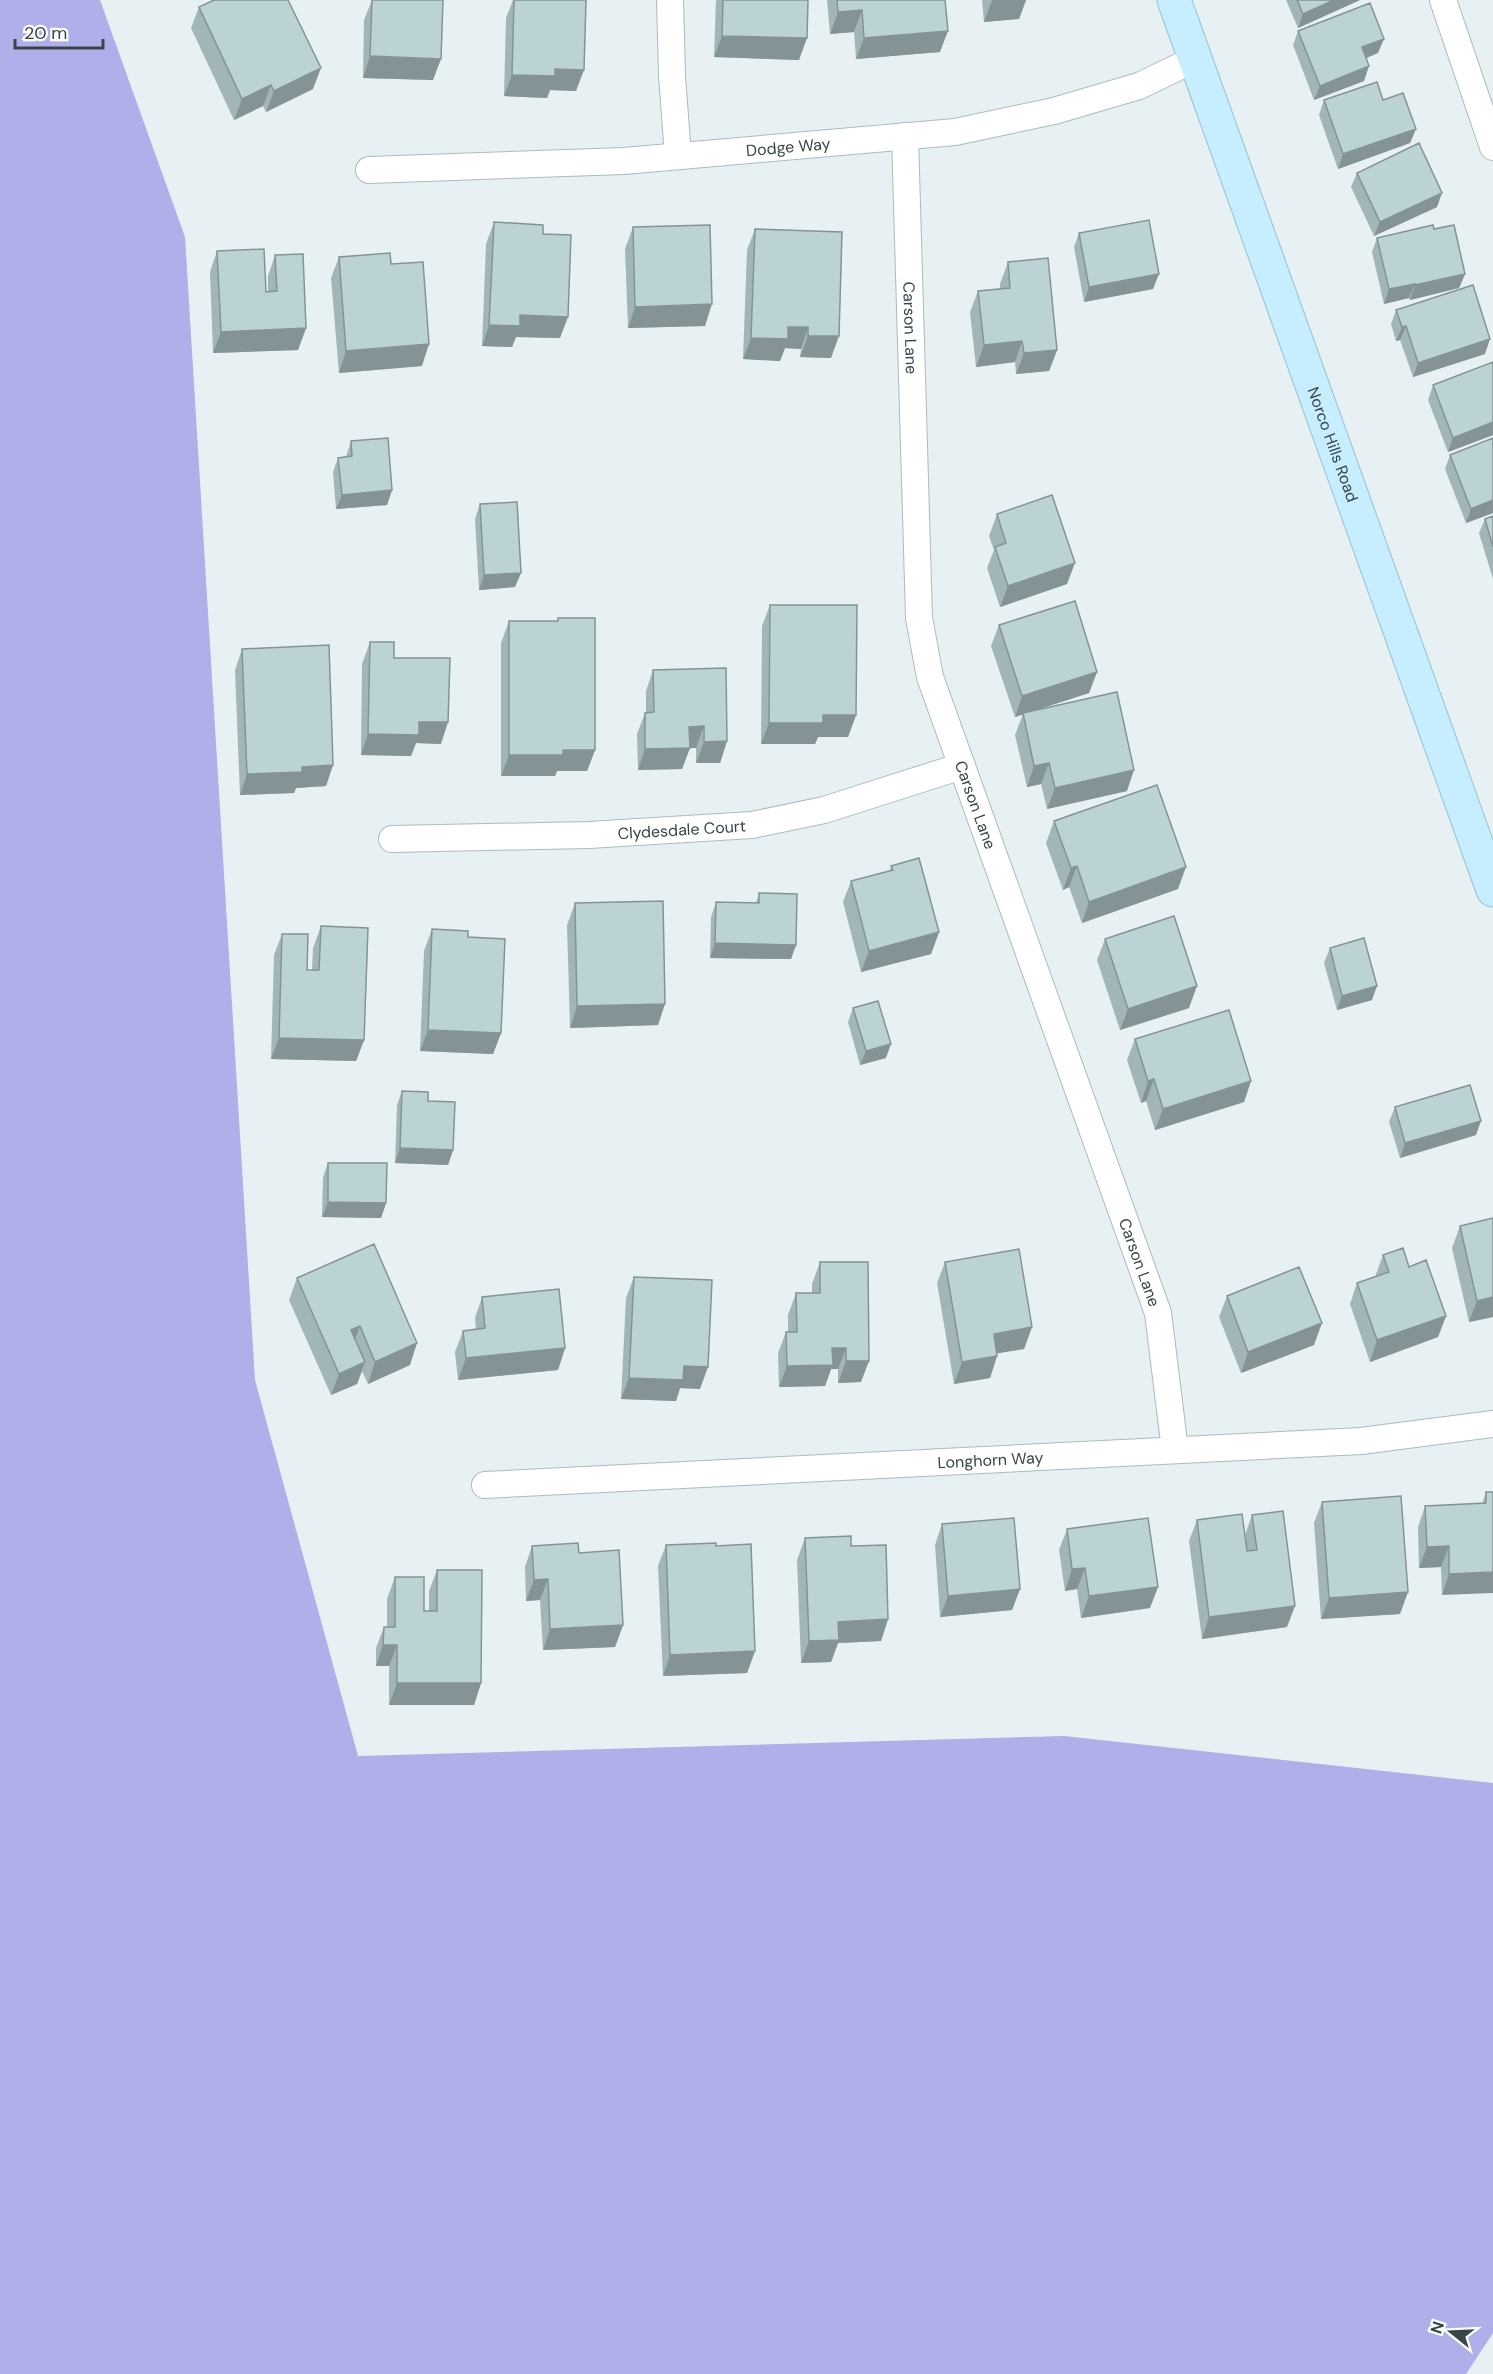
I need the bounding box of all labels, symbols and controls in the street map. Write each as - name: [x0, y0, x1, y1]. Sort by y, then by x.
- scale bar: [15, 12, 104, 50]
- text: 20 m: [24, 21, 67, 45]
- street label: Dodge Way: [745, 132, 831, 161]
- street label: Carson Lane: [899, 281, 922, 374]
- street label: Norco Hills Road: [1303, 384, 1363, 505]
- street label: Carson Lane: [950, 758, 1001, 852]
- street label: Clydesdale Court: [617, 815, 747, 844]
- street label: Carson Lane: [1114, 1215, 1165, 1309]
- street label: Longhorn Way: [937, 1446, 1044, 1473]
- north arrow: [1421, 2302, 1481, 2362]
- text: N: [1425, 2319, 1449, 2336]

